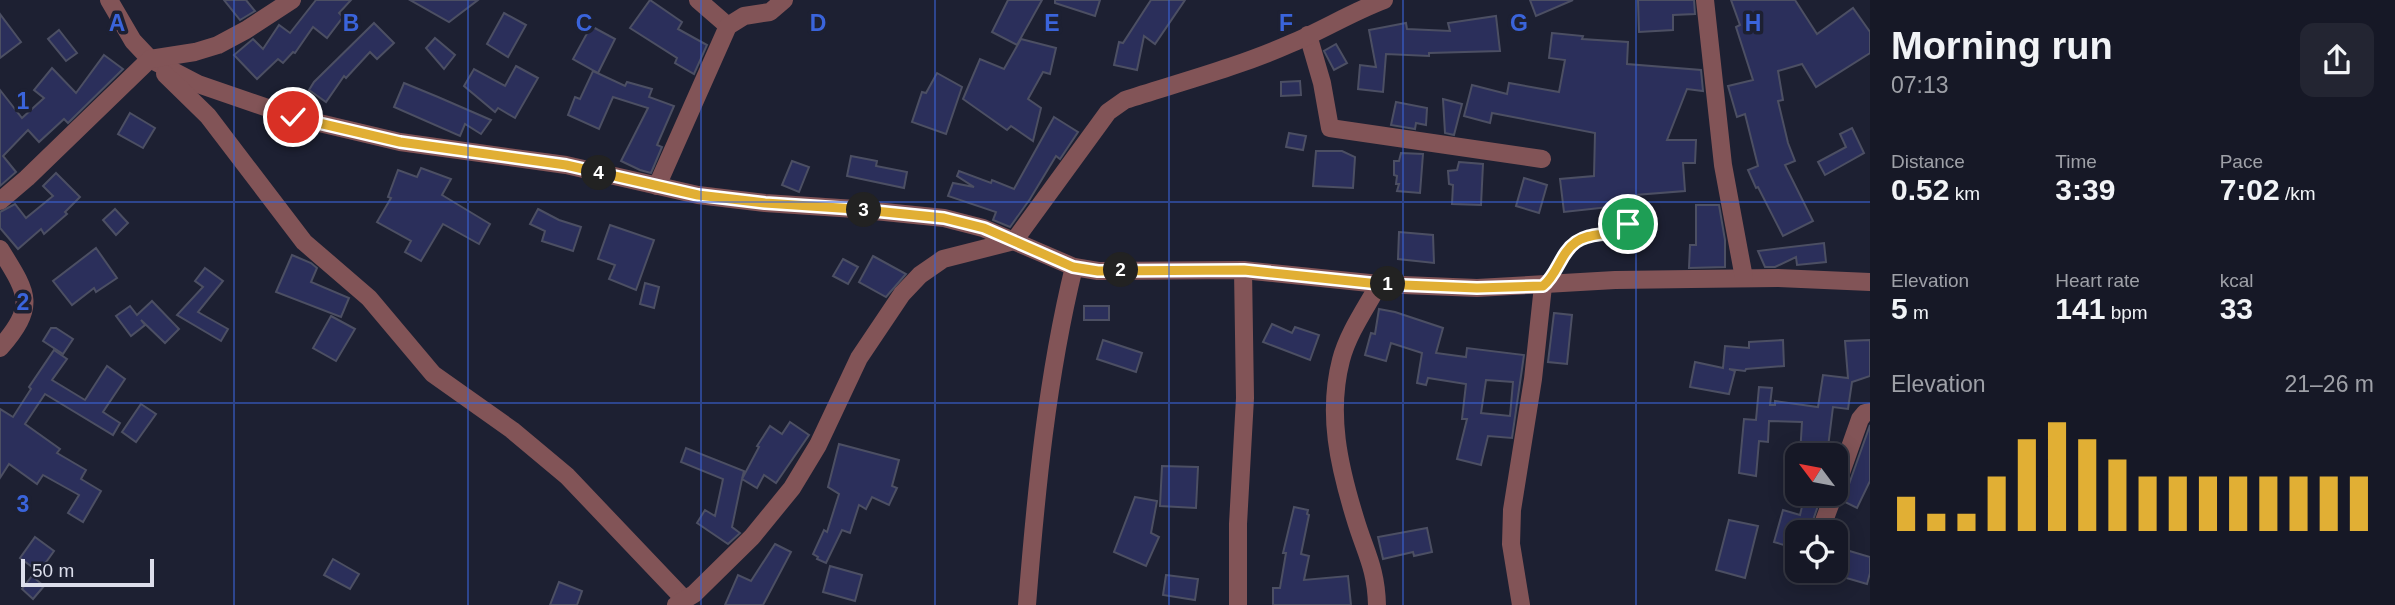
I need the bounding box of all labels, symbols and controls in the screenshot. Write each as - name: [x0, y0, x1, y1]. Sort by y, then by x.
- text: A: [109, 10, 125, 36]
- text: B: [343, 10, 359, 36]
- text: C: [576, 10, 592, 36]
- text: D: [810, 10, 826, 36]
- text: E: [1044, 10, 1060, 36]
- text: F: [1279, 10, 1293, 36]
- text: G: [1510, 10, 1528, 36]
- text: H: [1745, 10, 1761, 36]
- button: share: [2300, 23, 2374, 97]
- text: Morning run: [1891, 25, 2113, 67]
- text: 07:13: [1891, 72, 1949, 98]
- pin: [263, 87, 323, 147]
- text: 1: [17, 88, 30, 114]
- icon: check: [274, 98, 312, 136]
- text: Distance: [1891, 151, 1965, 172]
- text: Time: [2055, 151, 2097, 172]
- text: Pace: [2220, 151, 2263, 172]
- pin: 4: [582, 156, 616, 190]
- text: 4: [593, 162, 604, 183]
- text: 0.52: [1891, 173, 1949, 206]
- text: 3:39: [2055, 173, 2115, 206]
- text: 7:02: [2220, 173, 2280, 206]
- text: km: [1949, 183, 1980, 204]
- text: /km: [2280, 183, 2316, 204]
- pin: 3: [846, 192, 882, 228]
- pin: [1598, 194, 1658, 254]
- text: 3: [858, 199, 869, 220]
- icon: arrive: [1609, 205, 1647, 243]
- pin: 2: [1104, 252, 1138, 288]
- text: 2: [1115, 259, 1126, 280]
- pin: 1: [1370, 266, 1406, 302]
- text: Elevation: [1891, 270, 1969, 291]
- text: Heart rate: [2055, 270, 2140, 291]
- text: kcal: [2220, 270, 2253, 291]
- text: 1: [1382, 273, 1393, 294]
- text: 2: [17, 289, 29, 315]
- text: 5: [1891, 292, 1908, 325]
- text: 141: [2055, 292, 2105, 325]
- text: 33: [2220, 292, 2253, 325]
- text: m: [1908, 302, 1929, 323]
- text: bpm: [2105, 302, 2148, 323]
- text: Elevation: [1891, 371, 1986, 397]
- text: 21–26 m: [2284, 371, 2374, 397]
- north arrow: [1785, 443, 1848, 506]
- map controls: [1785, 443, 1848, 583]
- text: 3: [17, 491, 29, 517]
- button: locate: [1785, 520, 1848, 583]
- scale bar: [21, 556, 154, 588]
- text: 50 m: [32, 560, 74, 581]

